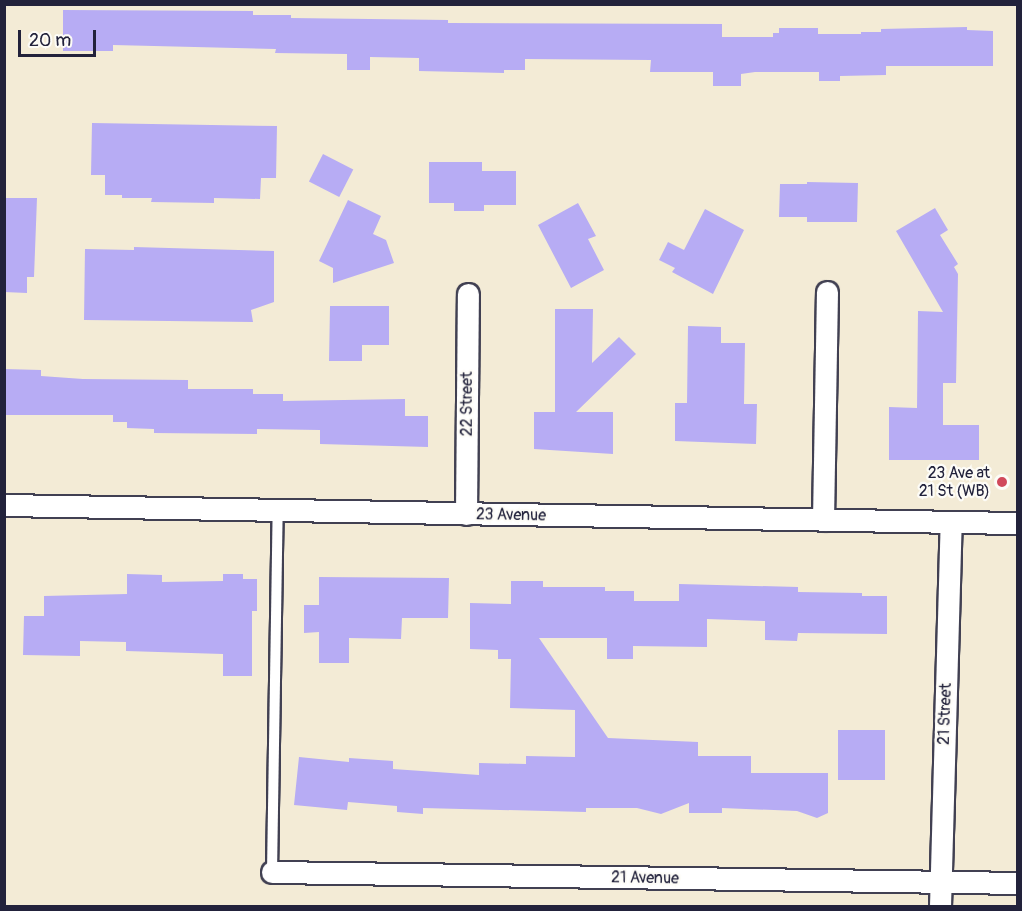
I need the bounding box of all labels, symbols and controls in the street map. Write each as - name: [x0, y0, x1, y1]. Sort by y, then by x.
- scale bar: [21, 18, 99, 56]
- text: 20 m: [29, 29, 71, 52]
- street label: 22 Street: [457, 372, 477, 436]
- place label: 23 Ave at 21 St (WB): [919, 463, 990, 501]
- marker: 23 Ave at 21 St (WB): [995, 475, 1009, 489]
- street label: 23 Avenue: [476, 505, 546, 525]
- street label: 21 Street: [934, 683, 956, 745]
- street label: 21 Avenue: [611, 868, 679, 888]

